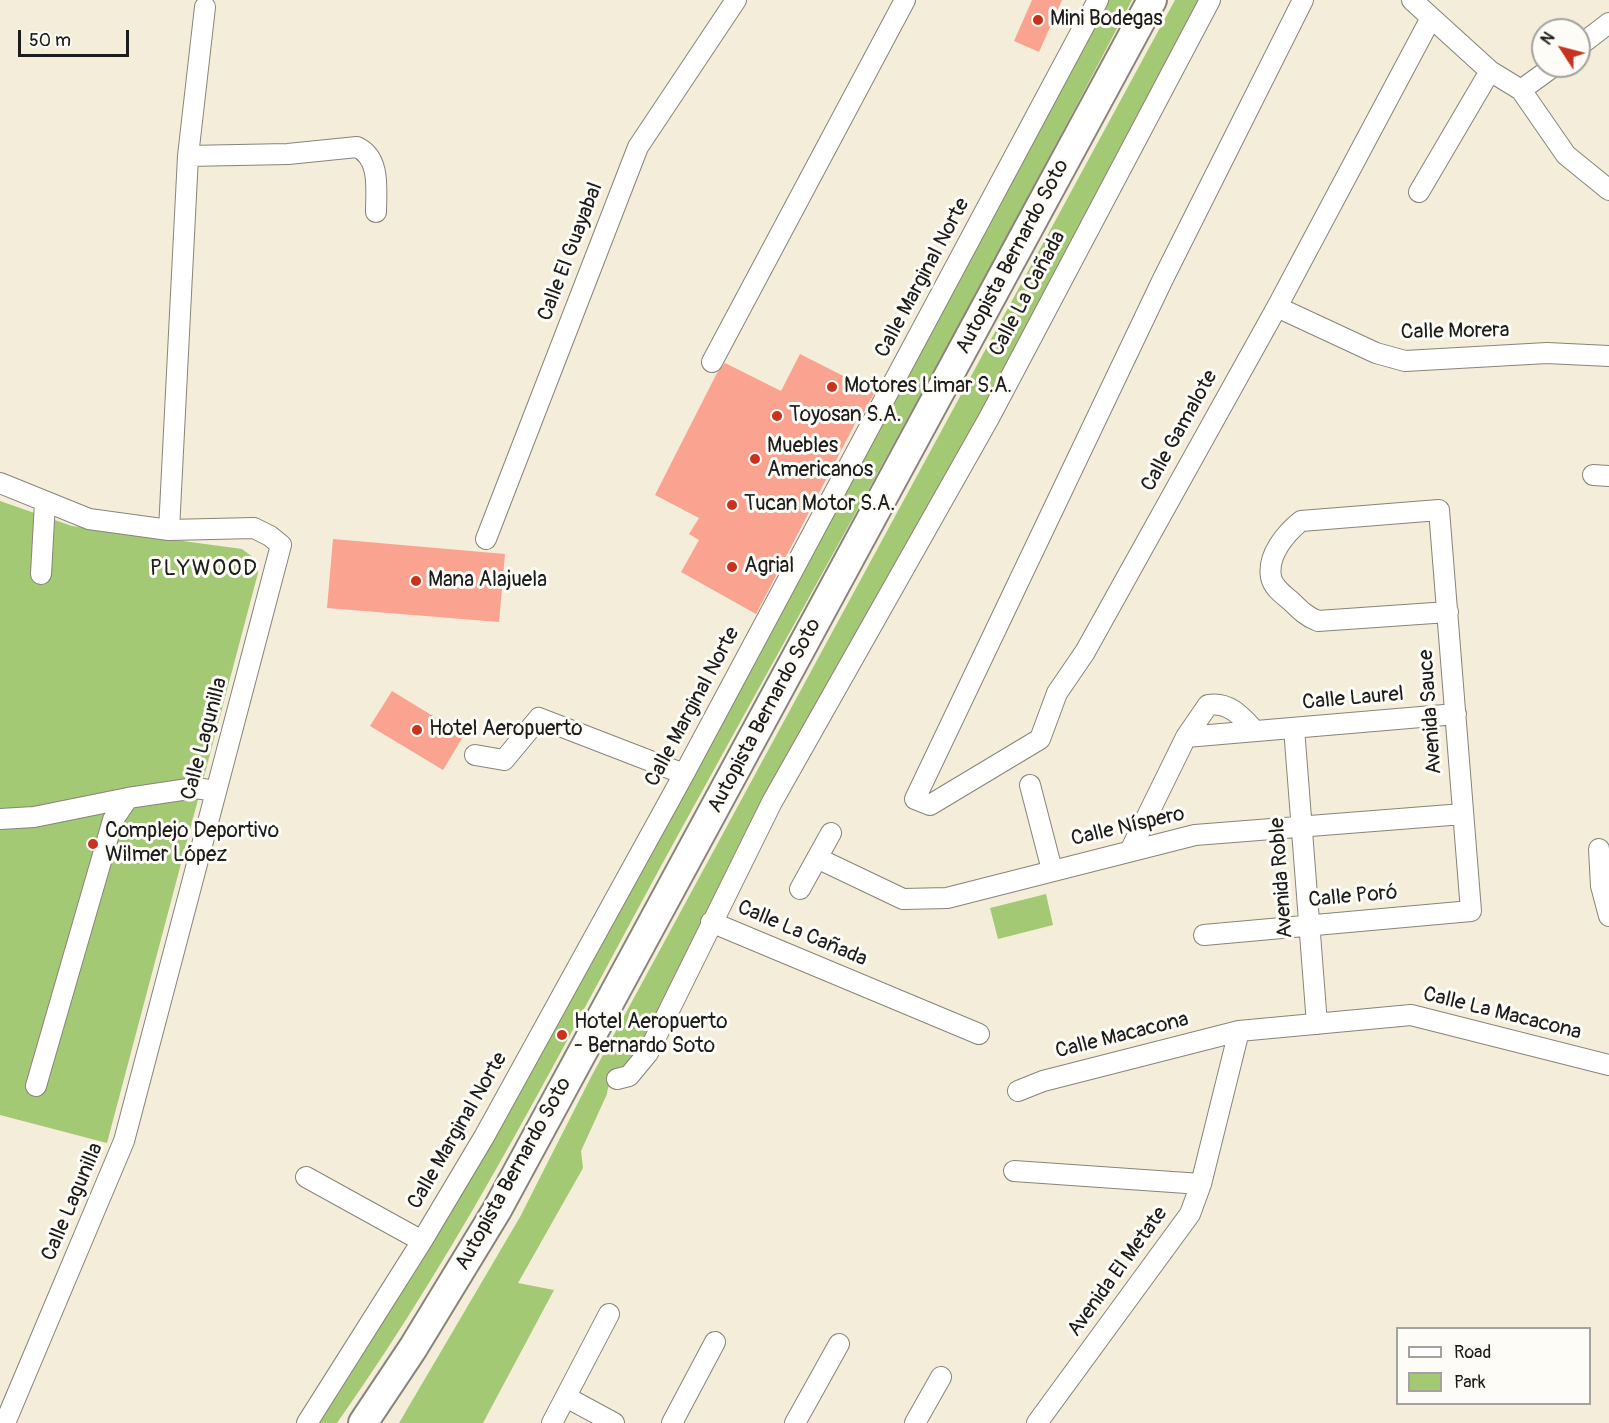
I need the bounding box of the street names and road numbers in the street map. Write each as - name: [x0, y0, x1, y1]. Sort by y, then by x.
- street label: Autopista Bernardo Soto: [951, 155, 1075, 359]
- street label: Calle El Guayabal: [533, 179, 609, 325]
- street label: Calle Marginal Norte: [870, 194, 976, 362]
- street label: Calle La Cañada: [984, 227, 1072, 361]
- street label: Calle Morera: [1400, 318, 1510, 346]
- street label: Calle Gamalote: [1136, 366, 1224, 496]
- street label: Autopista Bernardo Soto: [703, 614, 827, 818]
- street label: Calle Marginal Norte: [640, 623, 746, 791]
- street label: Avenida Sauce: [1414, 649, 1448, 775]
- street label: Calle Lagunilla: [177, 675, 233, 803]
- street label: Calle Laurel: [1301, 682, 1405, 716]
- street label: Calle Níspero: [1069, 802, 1187, 852]
- street label: Avenida Roble: [1265, 817, 1299, 939]
- street label: Calle Poró: [1307, 881, 1399, 913]
- street label: Calle La Cañada: [733, 895, 871, 973]
- street label: Calle La Macacona: [1420, 982, 1584, 1046]
- street label: Calle Macacona: [1053, 1007, 1191, 1065]
- street label: Calle Marginal Norte: [403, 1048, 513, 1214]
- street label: Autopista Bernardo Soto: [450, 1073, 578, 1275]
- street label: Calle Lagunilla: [37, 1139, 109, 1265]
- street label: Avenida El Metate: [1062, 1202, 1174, 1342]

